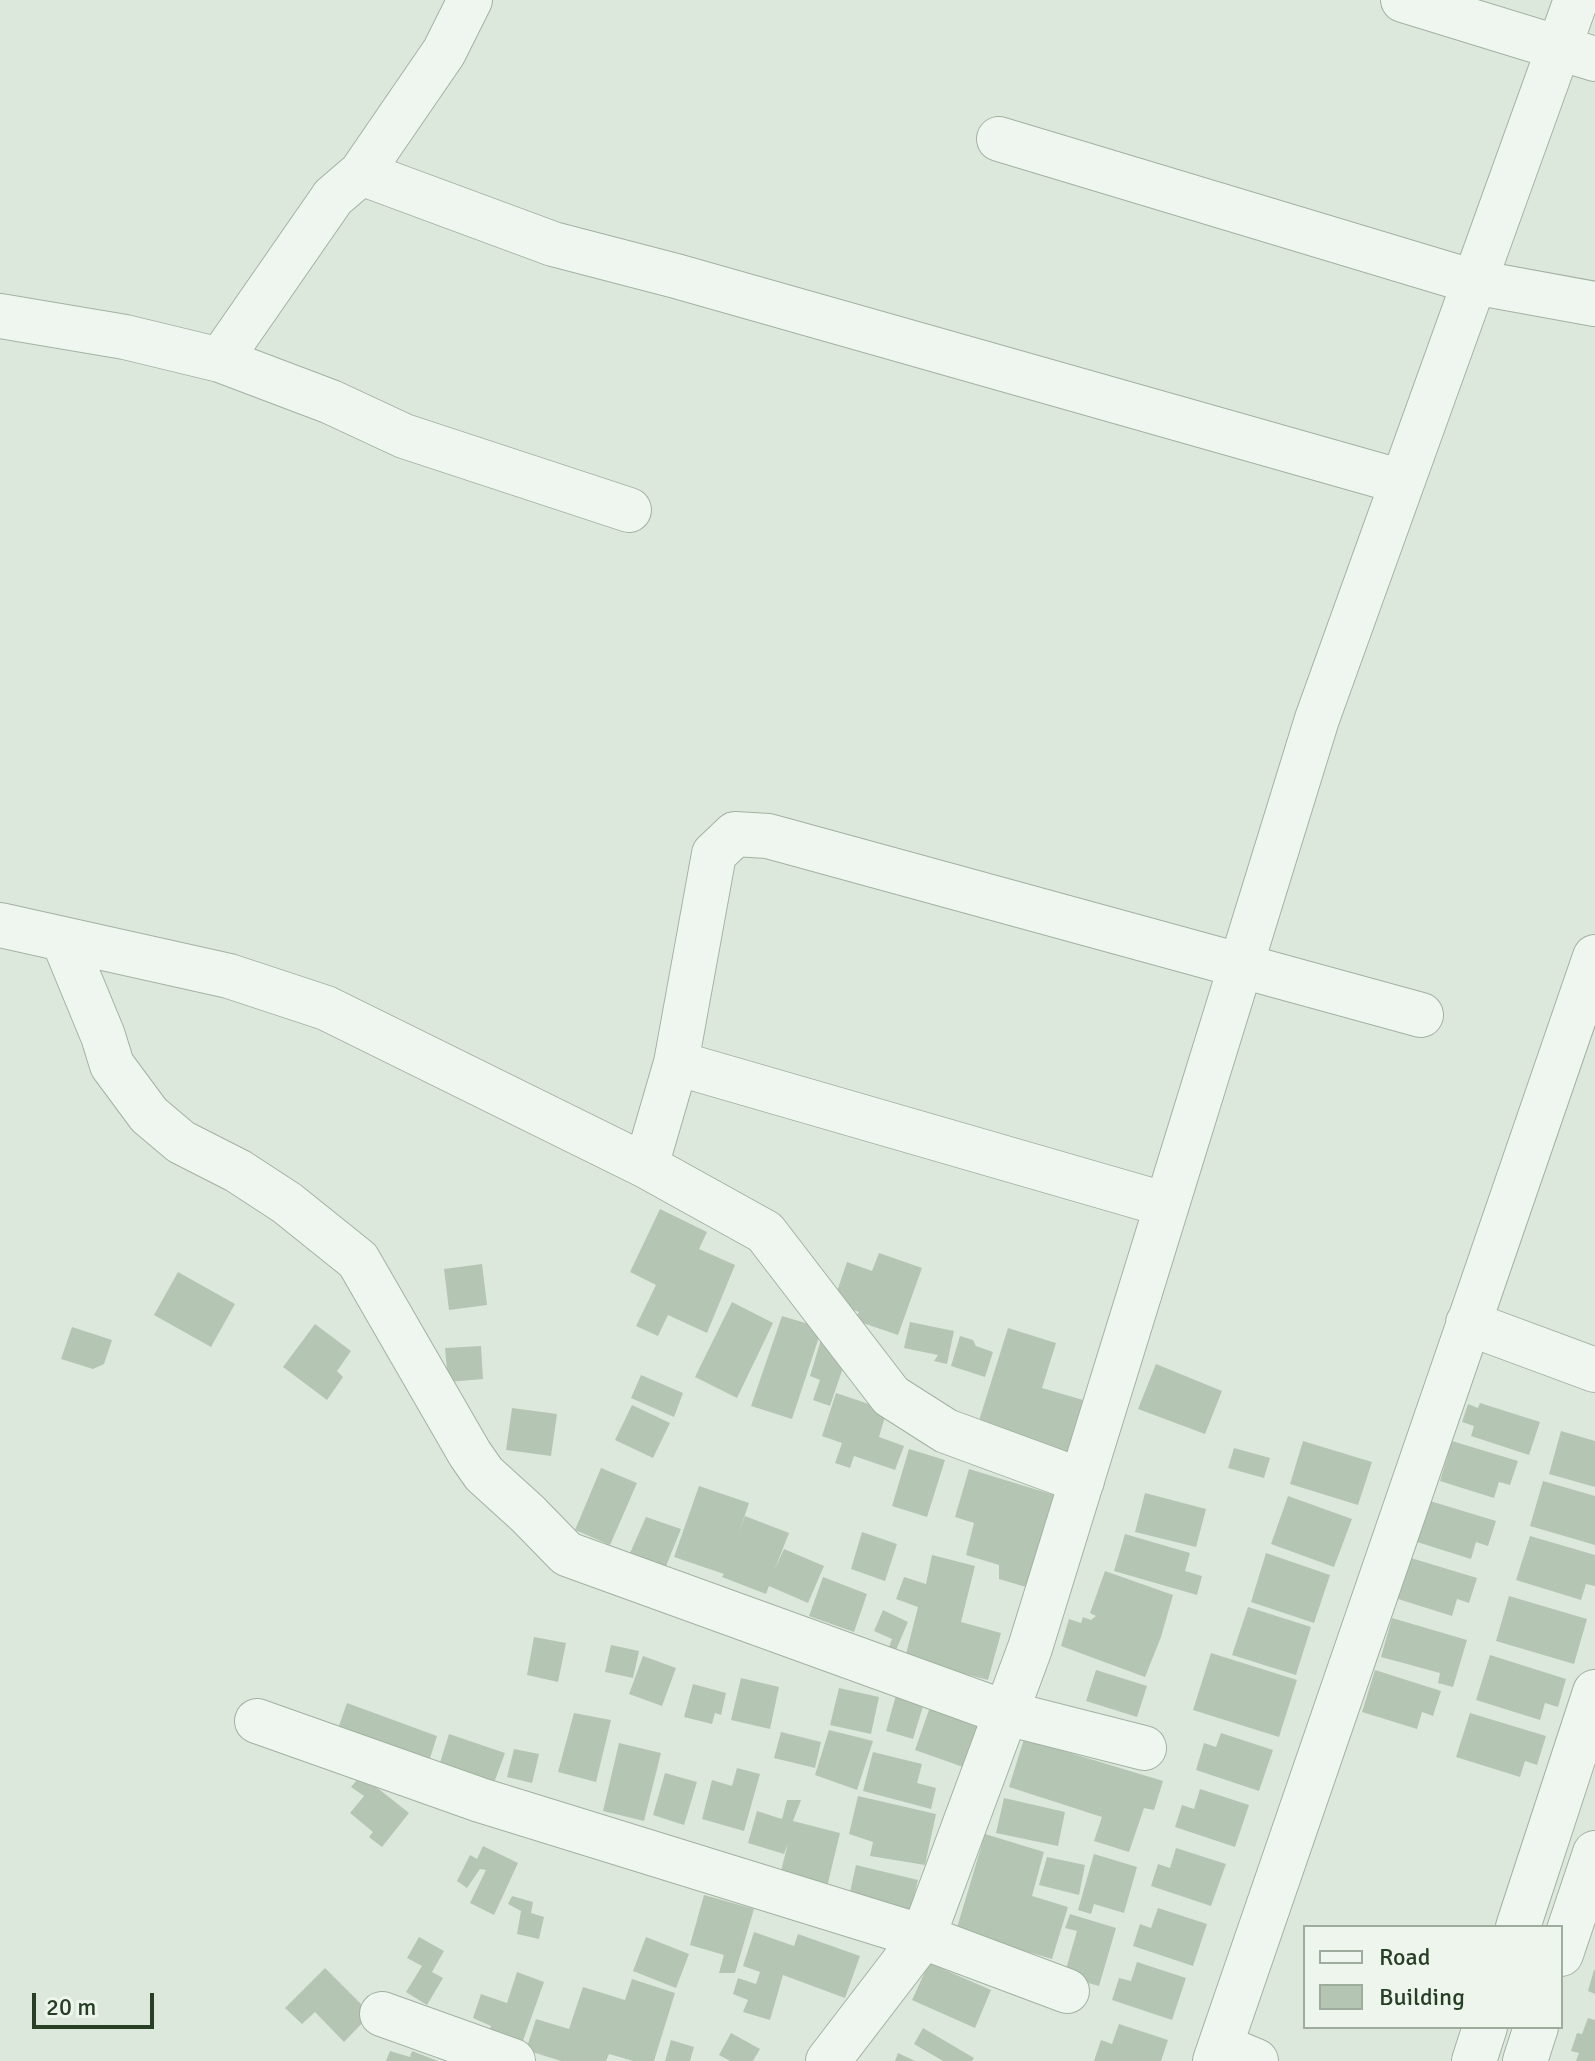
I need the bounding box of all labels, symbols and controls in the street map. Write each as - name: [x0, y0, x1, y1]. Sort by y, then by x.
- legend: [1303, 1925, 1563, 2029]
- text: Road: [1379, 1942, 1430, 1972]
- scale bar: [36, 1977, 158, 2027]
- text: Building: [1379, 1982, 1465, 2012]
- text: 20 m: [46, 1992, 96, 2022]

